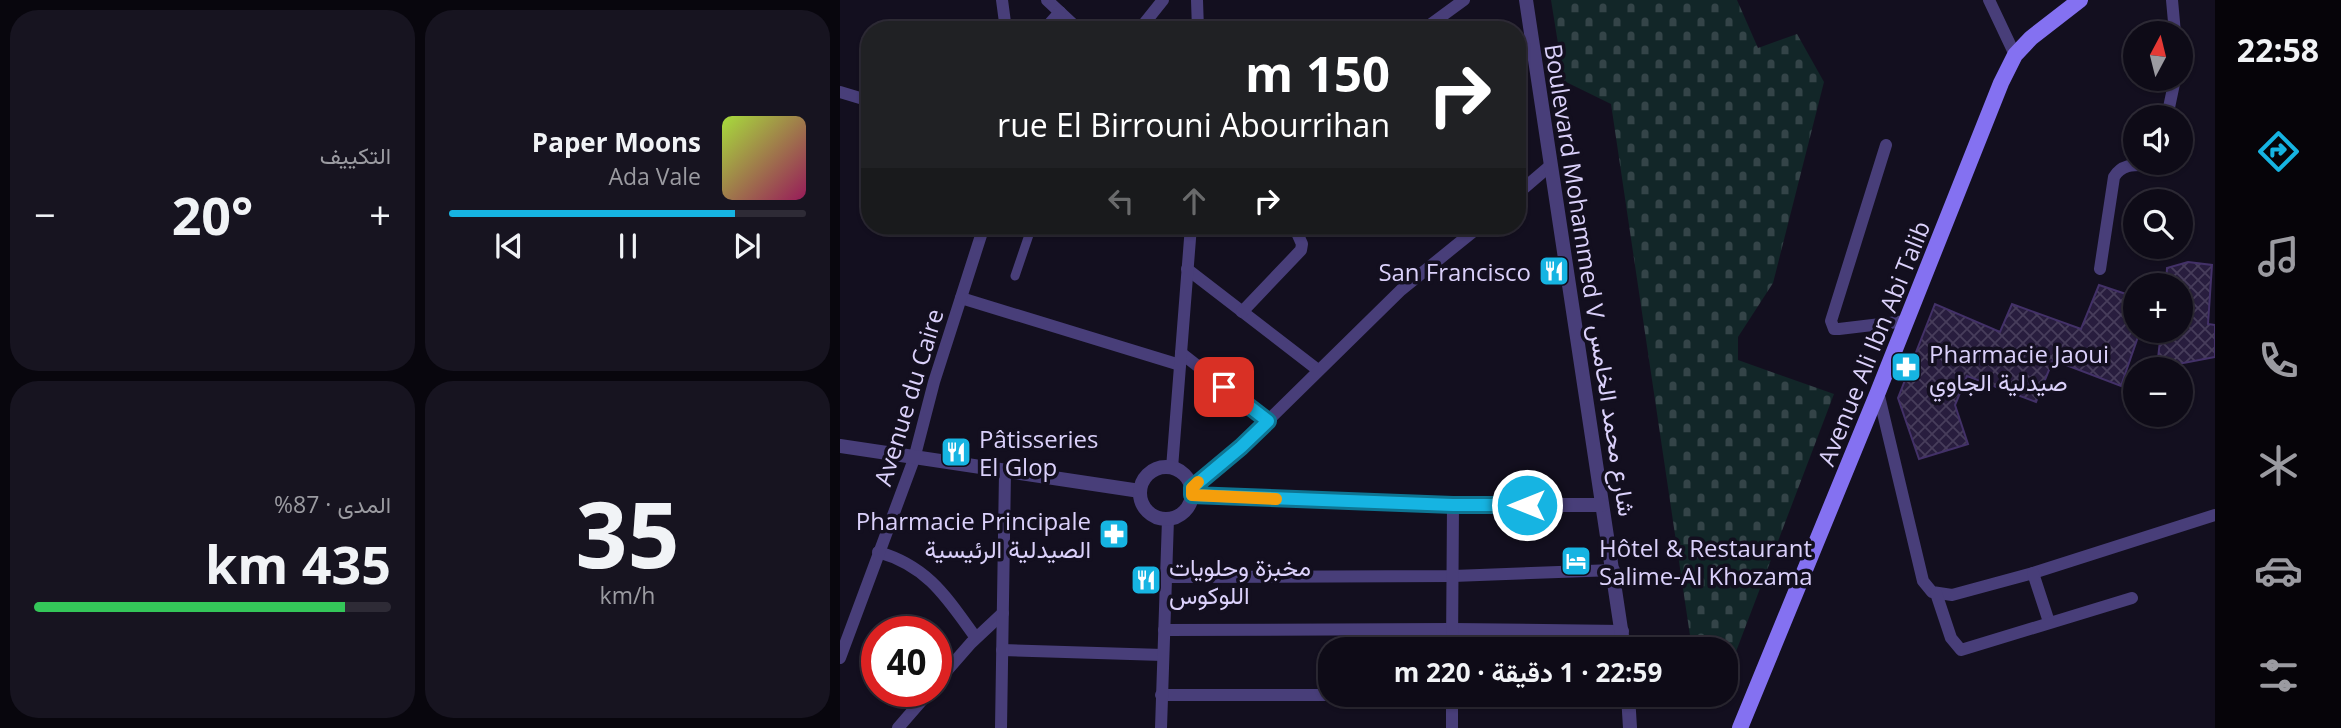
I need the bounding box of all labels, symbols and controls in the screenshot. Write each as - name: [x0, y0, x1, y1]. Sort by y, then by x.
- north arrow: [2123, 21, 2193, 91]
- map controls: [2123, 21, 2193, 427]
- text: 22:58: [2237, 28, 2319, 71]
- text: 150 m: [1245, 40, 1390, 106]
- street label: Boulevard Mohammed V شارع محمد الخامس: [1536, 42, 1645, 519]
- icon: right: [1414, 49, 1505, 140]
- text: rue El Birrouni Abourrihan: [997, 103, 1390, 146]
- button: sound: [2123, 105, 2193, 175]
- text: Paper Moons: [532, 124, 701, 160]
- icon: directions: [2254, 127, 2303, 176]
- text: التكييف: [320, 139, 391, 171]
- text: Ada Vale: [608, 160, 701, 192]
- text: 20°: [172, 179, 253, 250]
- icon: left: [1102, 182, 1140, 220]
- icon: ahead: [1175, 182, 1213, 220]
- icon: right: [1248, 182, 1286, 220]
- text: −: [34, 188, 56, 240]
- text: +: [369, 188, 391, 240]
- button: search: [2123, 189, 2193, 259]
- street label: Avenue Ali Ibn Abi Talib: [1809, 216, 1937, 470]
- icon: previous: [490, 227, 528, 265]
- icon: pause: [609, 227, 647, 265]
- icon: next: [728, 227, 766, 265]
- icon: music: [2254, 232, 2303, 281]
- restaurant icon: San Francisco: [1537, 254, 1571, 288]
- place label: San Francisco: [1378, 255, 1531, 288]
- button: +: [2123, 273, 2193, 343]
- street label: Avenue du Caire: [865, 305, 951, 489]
- icon: phone: [2254, 336, 2303, 385]
- place label: Pharmacie Jaoui صيدلية الجاوي: [1929, 337, 2109, 402]
- pharmacy icon: Pharmacie Jaoui صيدلية الجاوي: [1889, 350, 1923, 384]
- pin: [1194, 357, 1254, 417]
- button: −: [2123, 357, 2193, 427]
- icon: arrive: [1205, 368, 1243, 406]
- place label: Pâtisseries El Glop: [979, 422, 1099, 483]
- restaurant icon: Pâtisseries El Glop: [939, 435, 973, 469]
- icon: climate: [2254, 441, 2303, 490]
- position arrow: [1490, 468, 1564, 542]
- text: 35: [575, 471, 680, 595]
- text: المدى · 87%: [274, 488, 391, 520]
- place label: Pharmacie Principale الصيدلية الرئيسية: [856, 504, 1091, 565]
- pharmacy icon: Pharmacie Principale الصيدلية الرئيسية: [1097, 517, 1131, 551]
- text: 435 km: [205, 528, 391, 599]
- place label: Hôtel & Restaurant Salime-Al Khozama: [1599, 531, 1813, 592]
- hotel icon: Hôtel & Restaurant Salime-Al Khozama: [1559, 544, 1593, 578]
- icon: car: [2254, 546, 2303, 595]
- place label: مخبزة وحلويات اللوكوس: [1169, 550, 1311, 611]
- restaurant icon: مخبزة وحلويات اللوكوس: [1129, 563, 1163, 597]
- text: km/h: [600, 579, 655, 611]
- speed limit sign: 40: [861, 616, 952, 707]
- icon: filters: [2254, 651, 2303, 700]
- text: 22:59 · 1 دقيقة · 220 m: [1394, 654, 1662, 690]

